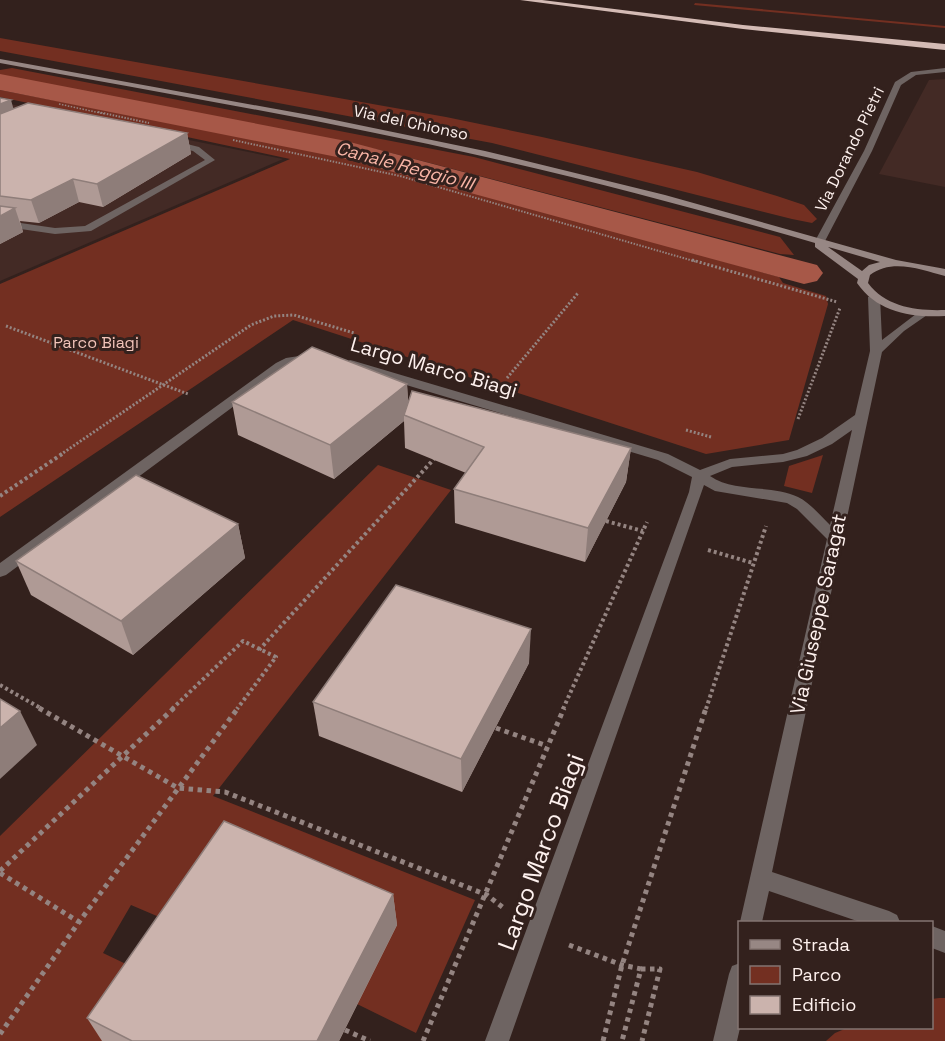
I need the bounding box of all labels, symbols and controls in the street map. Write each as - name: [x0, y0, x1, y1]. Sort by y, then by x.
- street label: Via Dorando Pietri: [810, 83, 889, 215]
- street label: Via del Chionso: [352, 100, 470, 145]
- water label: Canale Reggio III: [334, 136, 479, 196]
- street label: Largo Marco Biagi: [348, 331, 520, 403]
- park label: Parco Biagi: [53, 332, 139, 353]
- street label: Via Giuseppe Saragat: [784, 511, 852, 717]
- street label: Largo Marco Biagi: [491, 749, 590, 954]
- legend: [738, 921, 933, 1029]
- text: Strada: [792, 933, 850, 956]
- text: Parco: [792, 963, 841, 986]
- text: Edificio: [792, 993, 856, 1016]

